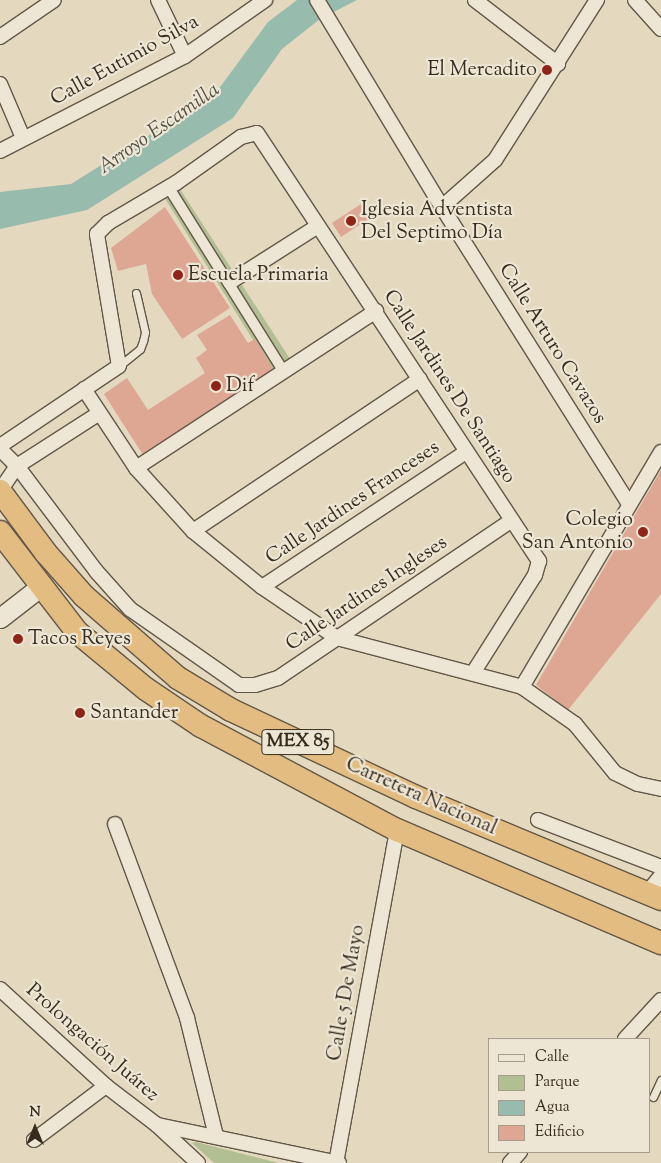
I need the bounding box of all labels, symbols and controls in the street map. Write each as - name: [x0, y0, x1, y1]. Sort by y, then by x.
- street label: Calle Eutimio Silva: [47, 10, 203, 112]
- place label: El Mercadito: [428, 58, 537, 82]
- marker: El Mercadito: [541, 64, 553, 76]
- water label: Arroyo Escamilla: [93, 78, 225, 180]
- place label: Iglesia Adventista Del Septimo Día: [361, 198, 513, 245]
- marker: Iglesia Adventista Del Septimo Día: [345, 215, 357, 227]
- street label: Calle Arturo Cavazos: [493, 259, 611, 429]
- place label: Escuela Primaria: [188, 263, 329, 287]
- marker: Escuela Primaria: [172, 269, 184, 281]
- street label: Calle Jardines De Santiago: [377, 286, 521, 488]
- place label: Dif: [226, 374, 254, 398]
- marker: Dif: [210, 380, 222, 392]
- street label: Calle Jardines Franceses: [262, 436, 444, 570]
- place label: Colegio San Antonio: [522, 508, 633, 555]
- marker: Colegio San Antonio: [637, 526, 649, 538]
- street label: Calle Jardines Ingleses: [282, 531, 452, 657]
- place label: Tacos Reyes: [28, 627, 131, 651]
- marker: Tacos Reyes: [12, 633, 24, 645]
- place label: Santander: [90, 701, 178, 725]
- marker: Santander: [74, 707, 86, 719]
- road number: MEX 85: [260, 726, 336, 759]
- street label: Carretera Nacional: [342, 753, 500, 841]
- street label: Calle 5 De Mayo: [323, 923, 371, 1063]
- street label: Prolongación Juárez: [21, 979, 163, 1107]
- legend: [488, 1038, 651, 1153]
- text: Calle: [535, 1047, 569, 1068]
- text: Parque: [535, 1072, 579, 1093]
- text: Agua: [535, 1097, 570, 1118]
- north arrow: [10, 1103, 60, 1153]
- text: N: [29, 1103, 41, 1123]
- text: Edificio: [535, 1122, 584, 1143]

